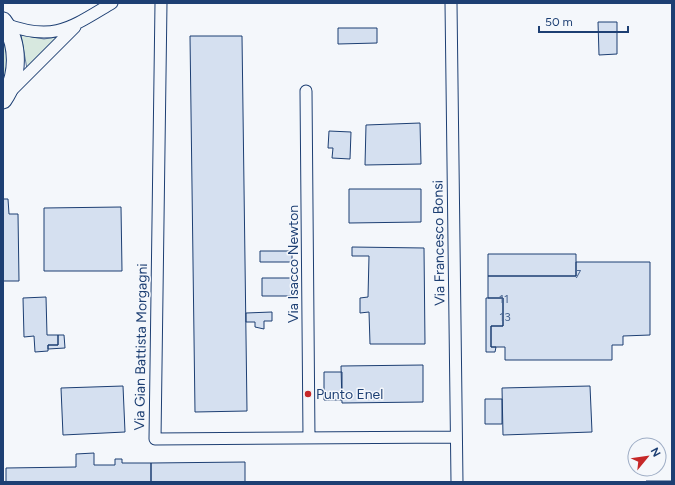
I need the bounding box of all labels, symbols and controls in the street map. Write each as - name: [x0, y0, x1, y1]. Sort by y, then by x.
- scale bar: [539, 8, 628, 34]
- text: 50 m: [545, 15, 573, 29]
- street label: Via Francesco Bonsi: [429, 180, 449, 306]
- street label: Via Isacco Newton: [285, 205, 302, 323]
- street label: Via Gian Battista Morgagni: [131, 263, 151, 431]
- house number: 7: [575, 267, 582, 281]
- house number: 11: [499, 292, 509, 306]
- house number: 13: [499, 310, 511, 324]
- place label: Punto Enel: [316, 386, 383, 403]
- marker: Punto Enel: [303, 389, 313, 399]
- north arrow: [627, 437, 667, 477]
- text: N: [648, 446, 663, 459]

